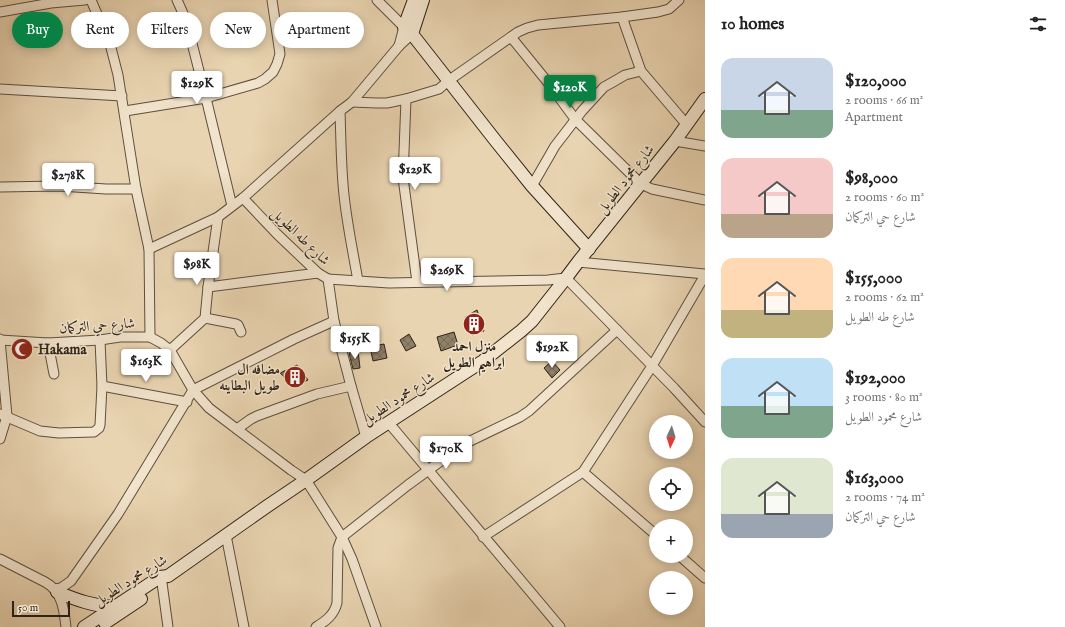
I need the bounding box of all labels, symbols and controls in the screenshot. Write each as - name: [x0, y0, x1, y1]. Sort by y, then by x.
- chip: Buy: [12, 12, 63, 48]
- chip: Rent: [71, 12, 129, 48]
- chip: Filters: [137, 12, 202, 48]
- chip: New: [210, 12, 266, 48]
- chip: Apartment: [274, 12, 364, 48]
- icon: filters: [1027, 13, 1049, 35]
- text: 10 homes: [721, 14, 784, 35]
- pin: $129K: [169, 71, 225, 105]
- text: $120,000: [845, 71, 907, 92]
- icon: home: [753, 74, 801, 122]
- text: $129K: [180, 75, 214, 92]
- pin: $120K: [542, 75, 598, 109]
- text: $120K: [553, 79, 587, 96]
- text: 2 rooms · 66 m²: [845, 92, 923, 109]
- text: Apartment: [845, 109, 903, 126]
- street label: شارع محمود الطويل: [593, 141, 660, 219]
- pin: $129K: [387, 157, 443, 191]
- text: $129K: [398, 161, 432, 178]
- pin: $278K: [40, 163, 96, 197]
- text: $278K: [51, 167, 85, 184]
- text: $98,000: [845, 168, 898, 189]
- icon: home: [753, 174, 801, 222]
- text: 2 rooms · 60 m²: [845, 189, 924, 206]
- street label: شارع طه الطويل: [266, 204, 334, 271]
- text: شارع حي التركمان: [845, 209, 916, 226]
- pin: $98K: [173, 252, 221, 286]
- text: $98K: [183, 256, 211, 273]
- pin: $269K: [419, 258, 475, 292]
- text: $269K: [430, 262, 464, 279]
- text: $155,000: [845, 268, 903, 289]
- icon: home: [753, 274, 801, 322]
- text: 2 rooms · 62 m²: [845, 289, 924, 306]
- text: شارع طه الطويل: [845, 309, 915, 326]
- building icon: منزل احمد ابراهيم الطويل: [461, 311, 487, 337]
- street label: شارع حي التركمان: [59, 314, 136, 340]
- pin: $155K: [327, 326, 383, 360]
- text: $155K: [340, 330, 370, 347]
- pin: $192K: [524, 335, 580, 369]
- mosque icon: Hakama: [9, 336, 35, 362]
- place label: منزل احمد ابراهيم الطويل: [443, 338, 505, 377]
- text: $192K: [535, 339, 569, 356]
- place label: Hakama: [38, 341, 87, 359]
- pin: $163K: [118, 349, 174, 383]
- text: $163K: [130, 353, 162, 370]
- place label: مضافه ال طويل البطاينه: [219, 361, 280, 395]
- building icon: مضافه ال طويل البطاينه: [282, 364, 308, 390]
- text: $192,000: [845, 368, 906, 389]
- street label: شارع محمود الطويل: [359, 369, 439, 431]
- icon: home: [753, 374, 801, 422]
- text: 3 rooms · 80 m²: [845, 389, 923, 406]
- text: شارع محمود الطويل: [845, 409, 922, 426]
- north arrow: [649, 415, 693, 459]
- map controls: [649, 415, 693, 615]
- pin: $170K: [418, 436, 474, 470]
- text: $170K: [429, 440, 463, 457]
- button: locate: [649, 467, 693, 511]
- text: $163,000: [845, 468, 904, 489]
- icon: home: [753, 474, 801, 522]
- text: 2 rooms · 74 m²: [845, 489, 925, 506]
- text: شارع حي التركمان: [845, 509, 916, 526]
- button: +: [649, 519, 693, 563]
- street label: شارع محمود الطويل: [90, 551, 172, 612]
- button: −: [649, 571, 693, 615]
- scale bar: [12, 599, 70, 618]
- text: 50 m: [18, 601, 38, 615]

